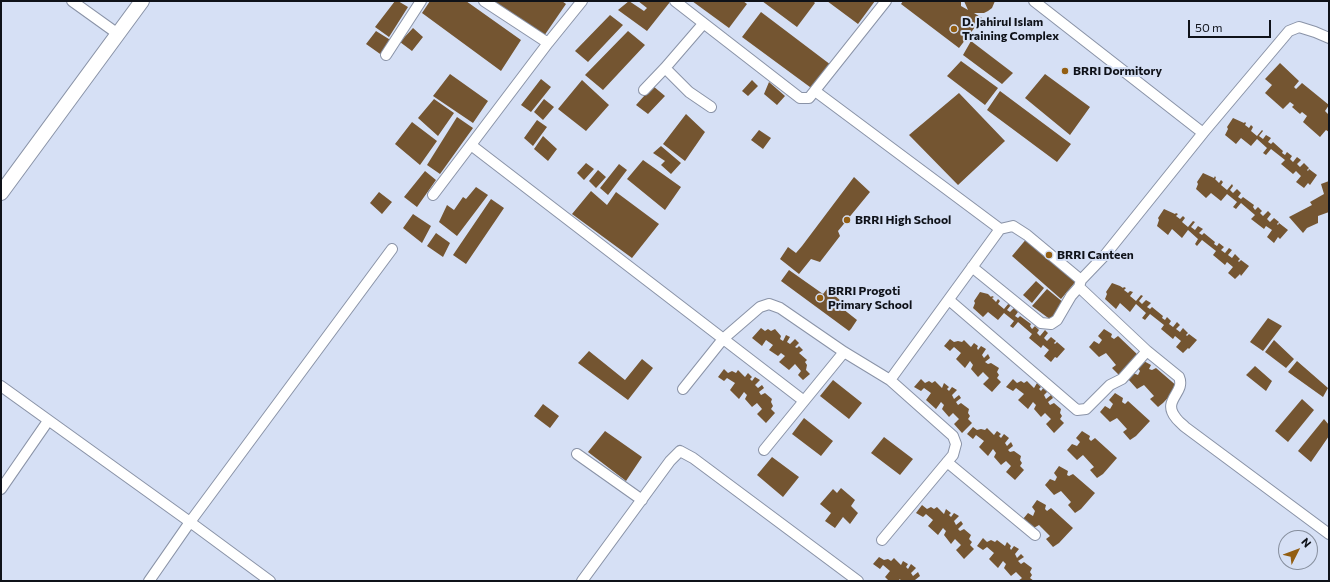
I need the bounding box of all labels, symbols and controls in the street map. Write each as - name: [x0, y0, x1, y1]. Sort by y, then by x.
- scale bar: [1190, 12, 1273, 38]
- place label: D. Jahirul Islam Training Complex: [962, 15, 1059, 43]
- text: 50 m: [1195, 20, 1223, 34]
- marker: D. Jahirul Islam Training Complex: [949, 24, 959, 34]
- place label: BRRI Dormitory: [1073, 64, 1162, 78]
- marker: BRRI Dormitory: [1060, 66, 1070, 76]
- place label: BRRI High School: [855, 213, 951, 227]
- marker: BRRI High School: [842, 215, 852, 225]
- place label: BRRI Canteen: [1057, 248, 1134, 262]
- marker: BRRI Canteen: [1044, 250, 1054, 260]
- place label: BRRI Progoti Primary School: [828, 284, 912, 312]
- marker: BRRI Progoti Primary School: [815, 293, 825, 303]
- north arrow: [1278, 530, 1318, 570]
- text: N: [1299, 535, 1314, 550]

